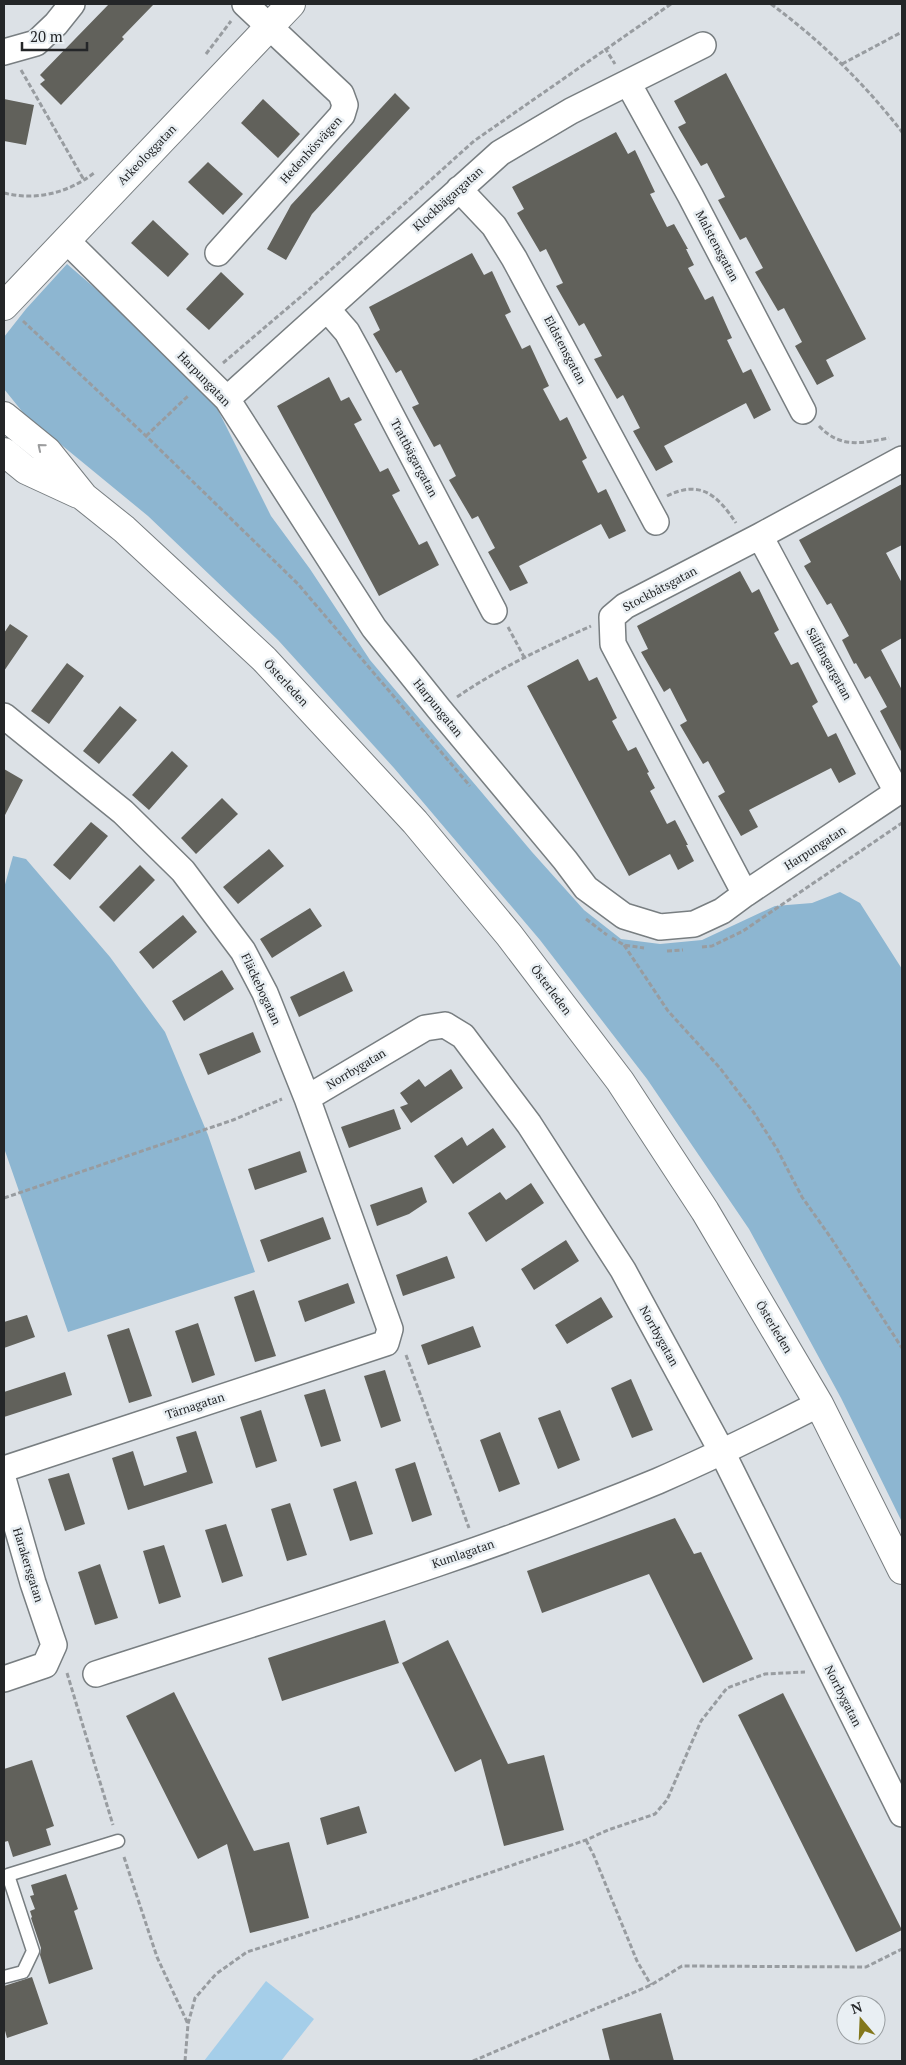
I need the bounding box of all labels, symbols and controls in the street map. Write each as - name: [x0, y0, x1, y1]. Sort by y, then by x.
- scale bar: [22, 20, 88, 52]
- text: 20 m: [30, 26, 63, 46]
- street label: Hedenhösvägen: [277, 113, 345, 186]
- street label: Arkeologgatan: [114, 121, 179, 188]
- street label: Klockbägargatan: [409, 163, 486, 234]
- street label: Malstensgatan: [692, 208, 742, 284]
- street label: Eldstensgatan: [541, 313, 590, 387]
- street label: Harpungatan: [175, 348, 234, 409]
- street label: Trattbägargatan: [388, 416, 441, 499]
- one-way arrow: [38, 443, 47, 452]
- street label: Stockbåtsgatan: [620, 563, 699, 614]
- street label: Sälfångargatan: [803, 625, 855, 703]
- street label: Österleden: [261, 656, 312, 709]
- street label: Harpungatan: [410, 676, 466, 740]
- street label: Harpungatan: [781, 822, 848, 873]
- street label: Fläckebogatan: [238, 951, 285, 1027]
- street label: Österleden: [528, 962, 575, 1018]
- street label: Norrbygatan: [323, 1045, 388, 1092]
- street label: Österleden: [753, 1298, 796, 1356]
- street label: Norrbygatan: [637, 1303, 682, 1369]
- street label: Tärnagatan: [164, 1389, 226, 1422]
- street label: Harakersgatan: [10, 1526, 47, 1604]
- street label: Kumlagatan: [430, 1536, 496, 1571]
- street label: Norrbygatan: [822, 1663, 865, 1729]
- north arrow: [836, 1995, 886, 2045]
- text: N: [848, 1996, 865, 2018]

